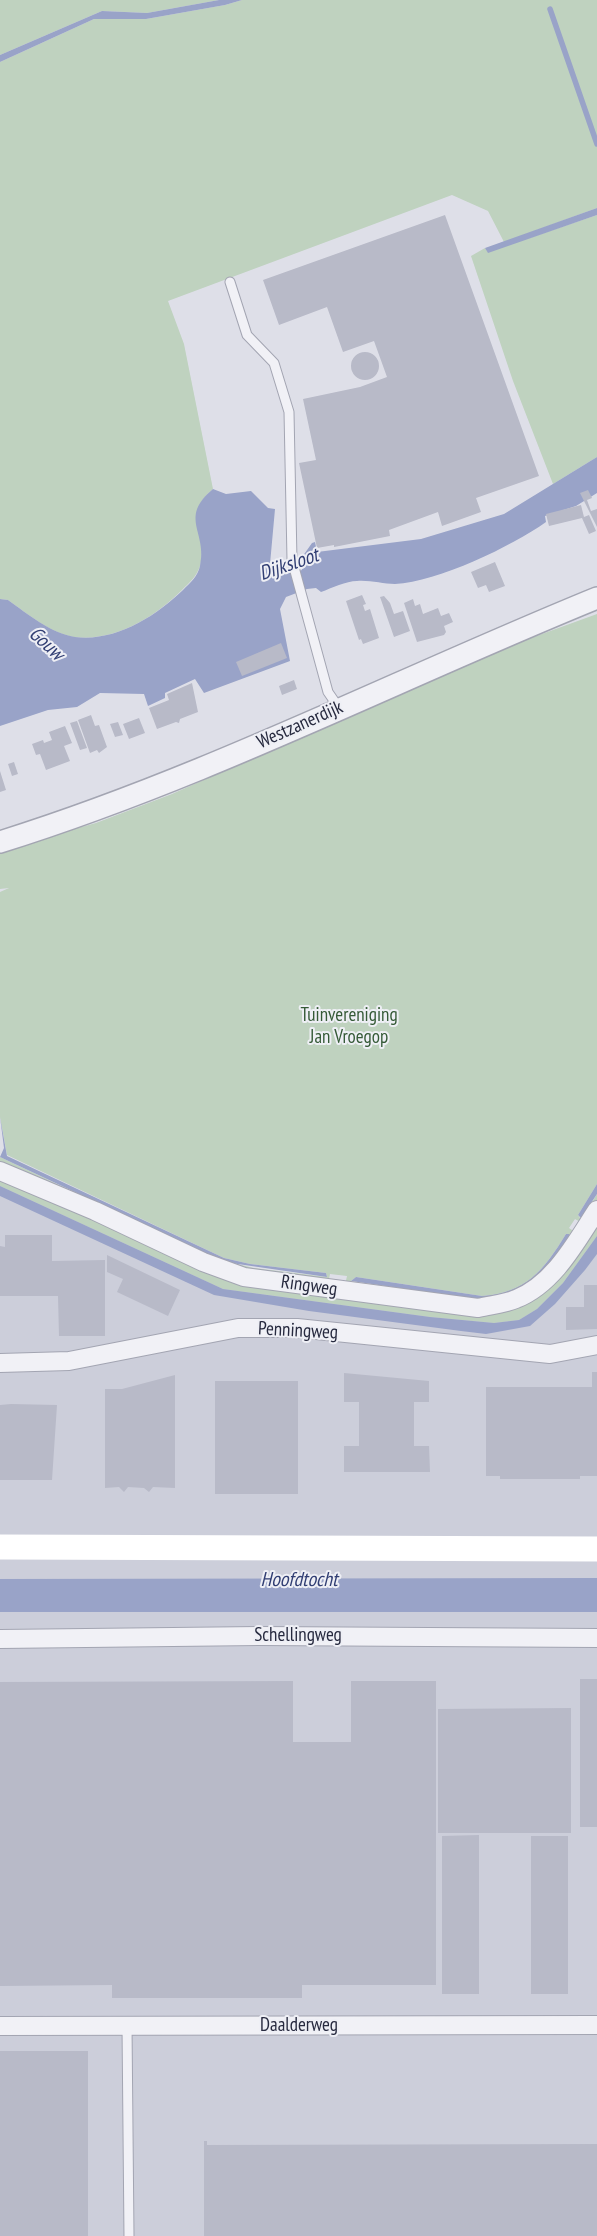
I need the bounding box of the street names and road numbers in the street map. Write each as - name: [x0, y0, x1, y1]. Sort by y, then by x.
- street label: Westzanerdijk: [254, 696, 346, 754]
- street label: Ringweg: [279, 1271, 339, 1301]
- street label: Penningweg: [257, 1318, 339, 1344]
- street label: Schellingweg: [254, 1625, 342, 1647]
- street label: Daalderweg: [260, 2015, 338, 2037]

